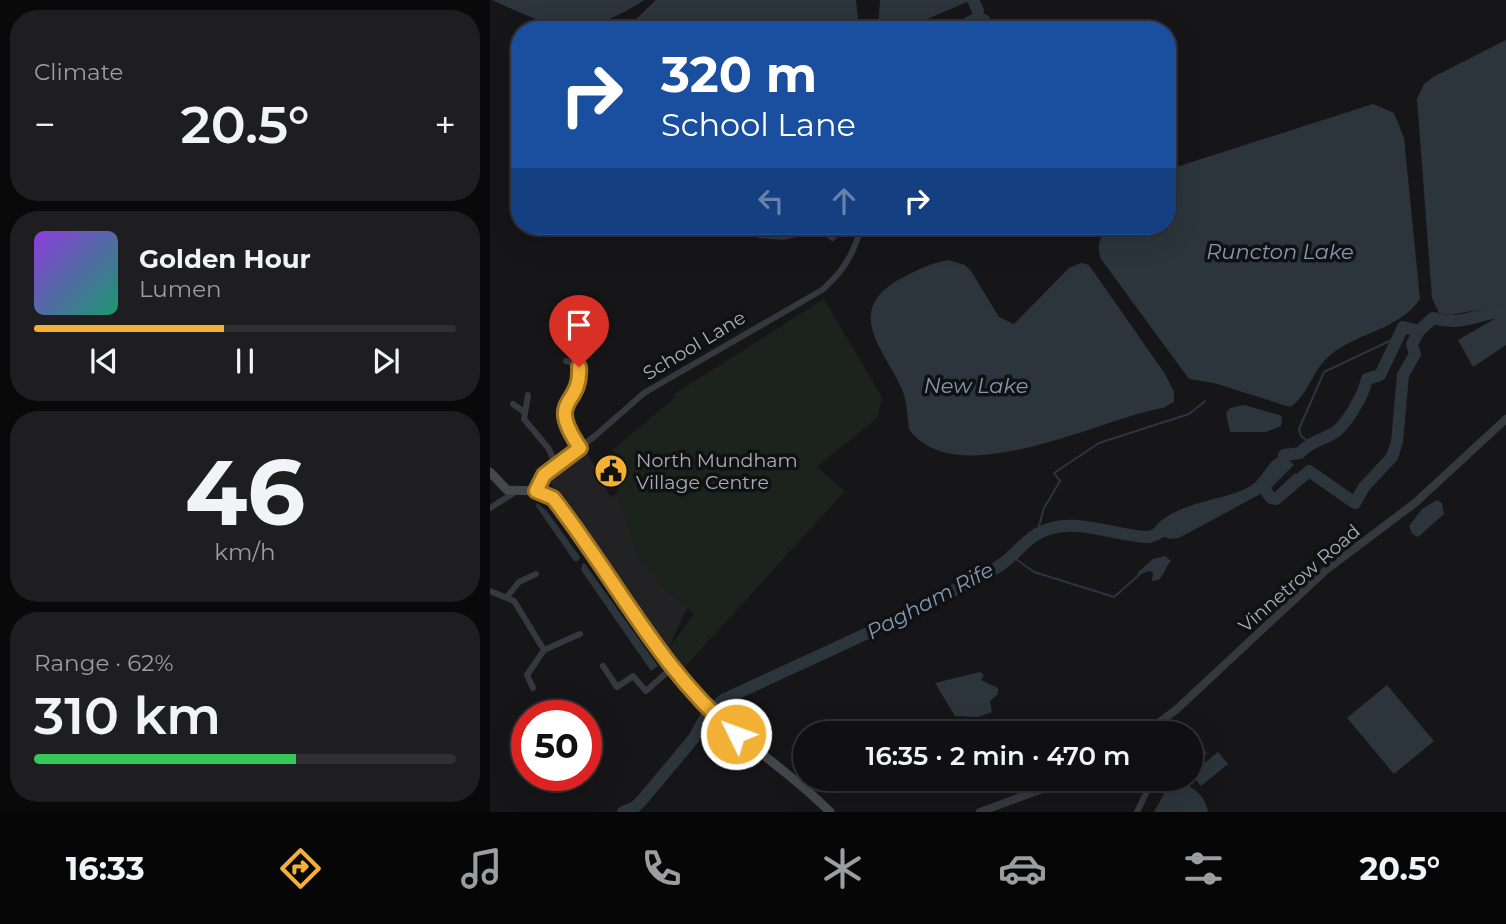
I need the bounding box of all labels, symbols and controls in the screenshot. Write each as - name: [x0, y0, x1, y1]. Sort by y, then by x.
- text: 320 m: [661, 45, 817, 104]
- icon: right: [546, 49, 637, 140]
- text: Climate: [34, 58, 123, 86]
- text: 20.5°: [181, 93, 309, 156]
- text: −: [34, 101, 56, 148]
- text: +: [434, 101, 456, 148]
- text: School Lane: [661, 105, 856, 144]
- icon: left: [752, 182, 790, 220]
- icon: ahead: [825, 182, 863, 220]
- icon: right: [898, 182, 936, 220]
- water label: Runcton Lake: [1206, 239, 1354, 264]
- text: Golden Hour: [139, 243, 311, 275]
- text: Lumen: [139, 275, 222, 303]
- pin: [549, 295, 609, 367]
- icon: arrive: [560, 306, 598, 344]
- street label: School Lane: [639, 306, 750, 385]
- icon: previous: [85, 342, 123, 380]
- icon: pause: [226, 342, 264, 380]
- icon: next: [367, 342, 405, 380]
- water label: New Lake: [924, 373, 1028, 398]
- text: 46: [185, 437, 305, 548]
- place label: North Mundham Village Centre: [636, 449, 798, 494]
- public building icon: North Mundham Village Centre: [592, 452, 630, 490]
- street label: Vinnetrow Road: [1234, 519, 1365, 637]
- text: km/h: [214, 538, 276, 566]
- water label: Pagham Rife: [862, 557, 997, 644]
- text: Range · 62%: [34, 649, 174, 677]
- text: 310 km: [34, 684, 221, 747]
- position arrow: [699, 697, 773, 771]
- speed limit sign: 50: [511, 700, 602, 791]
- text: 16:35 · 2 min · 470 m: [866, 740, 1130, 772]
- icon: directions: [276, 844, 325, 893]
- icon: music: [457, 844, 506, 893]
- icon: phone: [637, 844, 686, 893]
- icon: climate: [818, 844, 867, 893]
- icon: car: [998, 844, 1047, 893]
- icon: filters: [1179, 844, 1228, 893]
- text: 16:33: [66, 849, 145, 888]
- text: 20.5°: [1359, 849, 1440, 888]

